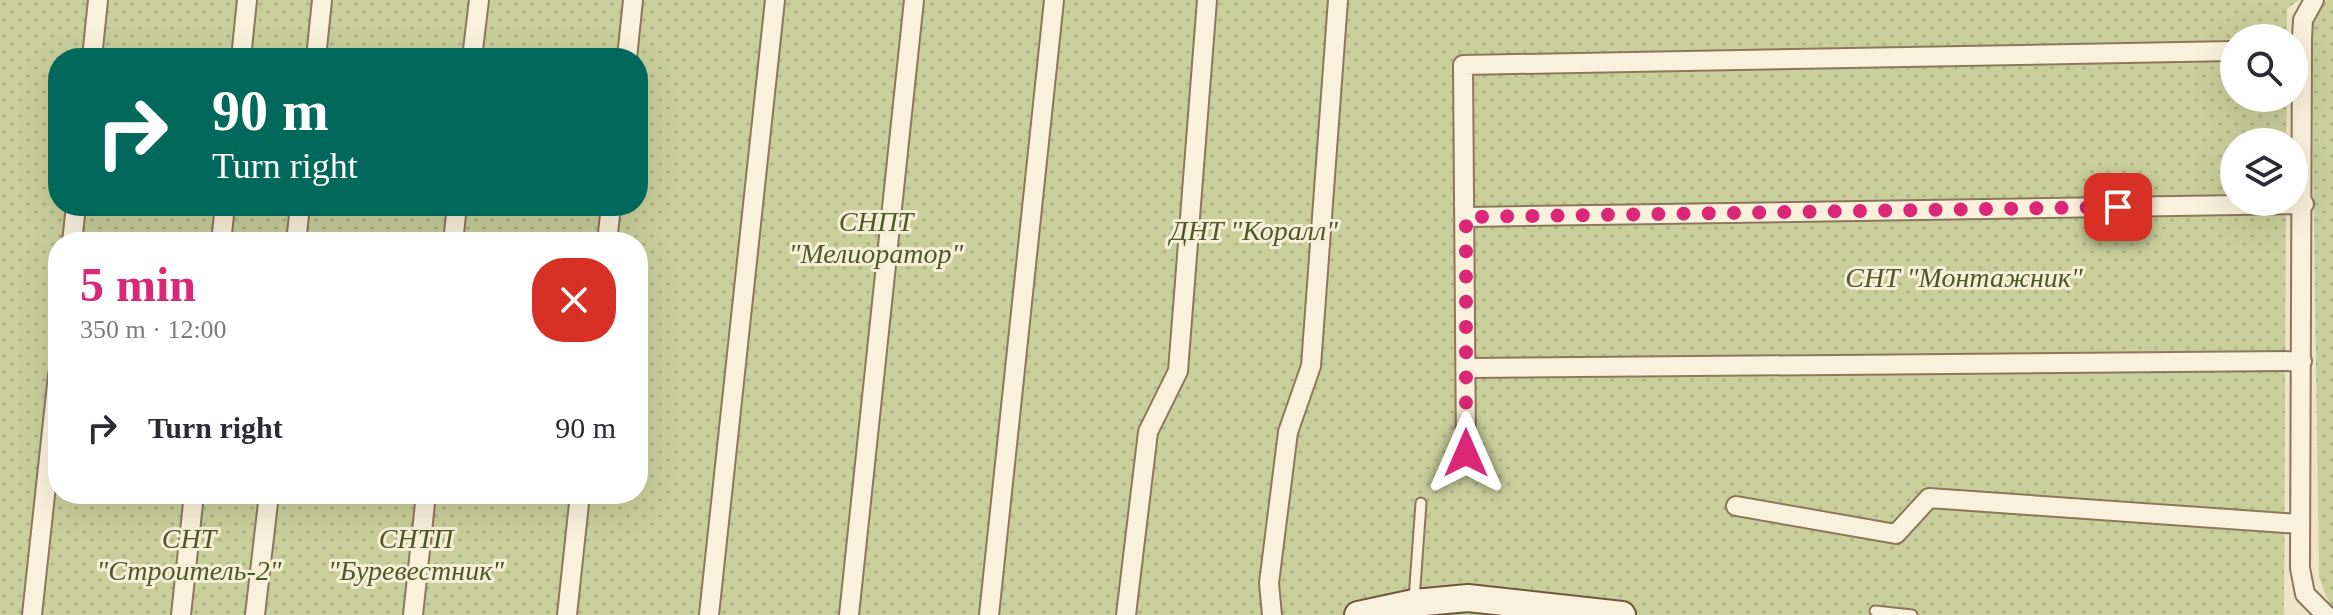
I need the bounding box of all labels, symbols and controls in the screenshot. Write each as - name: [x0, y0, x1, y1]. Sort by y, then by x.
- map controls: [2220, 24, 2308, 216]
- button: search: [2220, 24, 2308, 112]
- icon: right: [80, 80, 184, 184]
- text: 90 m: [212, 80, 329, 142]
- button: layers: [2220, 128, 2308, 216]
- text: Turn right: [212, 146, 358, 186]
- pin: [2084, 173, 2152, 241]
- icon: arrive: [2096, 185, 2140, 229]
- park label: СНПТ "Мелиоратор": [789, 206, 964, 269]
- park label: ДНТ "Коралл": [1167, 215, 1338, 246]
- text: 5 min: [80, 258, 196, 311]
- button: close: [532, 258, 616, 342]
- park label: СНТ "Монтажник": [1845, 262, 2083, 293]
- text: 350 m · 12:00: [80, 315, 227, 344]
- icon: right: [80, 406, 124, 450]
- text: Turn right: [148, 411, 283, 444]
- text: 90 m: [555, 411, 616, 444]
- position arrow: [1424, 411, 1508, 495]
- park label: СНТ "Строитель-2": [96, 523, 282, 586]
- park label: СНТП "Буревестник": [328, 523, 504, 586]

